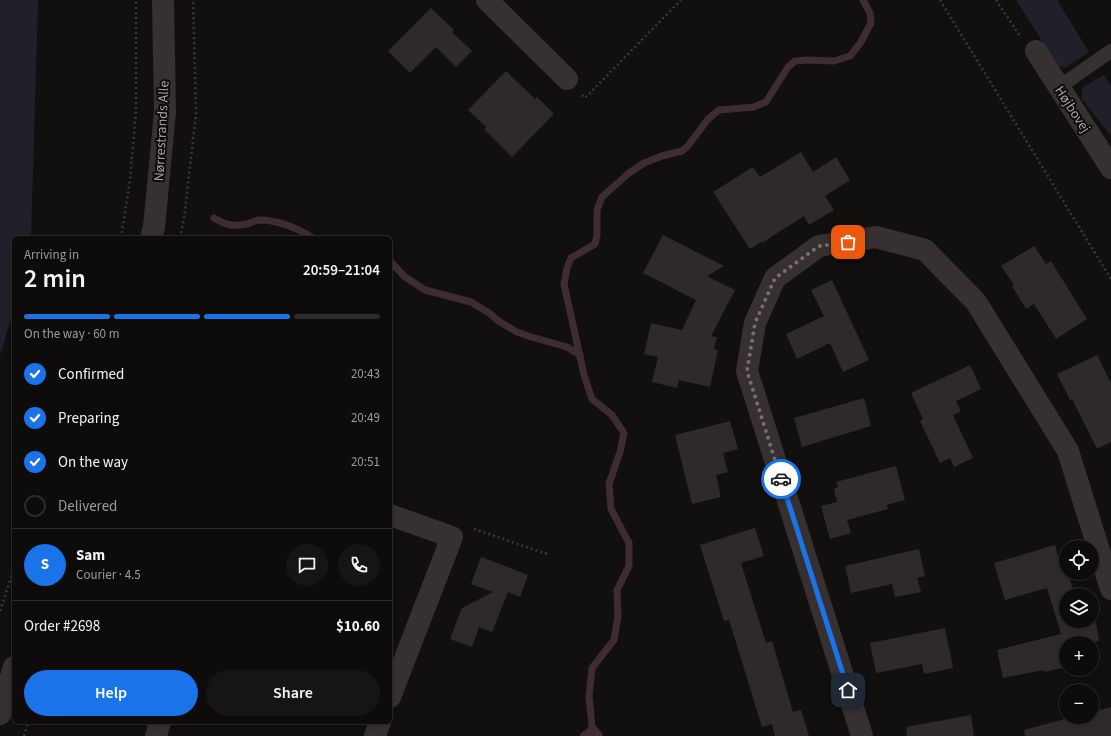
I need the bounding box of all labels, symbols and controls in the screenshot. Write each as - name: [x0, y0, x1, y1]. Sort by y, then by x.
- street label: Nørrestrands Alle: [149, 80, 175, 182]
- street label: Højbovej: [1050, 82, 1095, 137]
- pin: [831, 225, 865, 259]
- icon: bag: [837, 231, 859, 253]
- text: Arriving in: [24, 246, 79, 264]
- text: 2 min: [24, 260, 86, 297]
- text: 20:59–21:04: [303, 260, 380, 281]
- text: On the way · 60 m: [24, 325, 119, 343]
- icon: check: [24, 363, 46, 385]
- text: Confirmed: [58, 364, 124, 385]
- text: 20:43: [351, 365, 380, 383]
- icon: check: [24, 407, 46, 429]
- text: Preparing: [58, 408, 119, 429]
- text: 20:49: [351, 409, 380, 427]
- icon: check: [24, 451, 46, 473]
- text: On the way: [58, 452, 128, 473]
- text: 20:51: [351, 453, 380, 471]
- courier: [761, 459, 801, 499]
- icon: car: [770, 468, 792, 490]
- text: Delivered: [58, 496, 117, 517]
- map controls: [1059, 540, 1099, 724]
- button: locate: [1059, 540, 1099, 580]
- button: chat: [286, 544, 328, 586]
- button: phone: [338, 544, 380, 586]
- text: Sam: [76, 545, 105, 566]
- text: S: [41, 554, 49, 575]
- text: Courier · 4.5: [76, 566, 141, 584]
- button: layers: [1059, 588, 1099, 628]
- text: Order #2698: [24, 616, 100, 637]
- text: $10.60: [336, 616, 380, 637]
- button: +: [1059, 636, 1099, 676]
- button: Help: [24, 670, 198, 716]
- button: Share: [206, 670, 380, 716]
- pin: [831, 673, 865, 707]
- icon: home: [837, 679, 859, 701]
- button: −: [1059, 684, 1099, 724]

